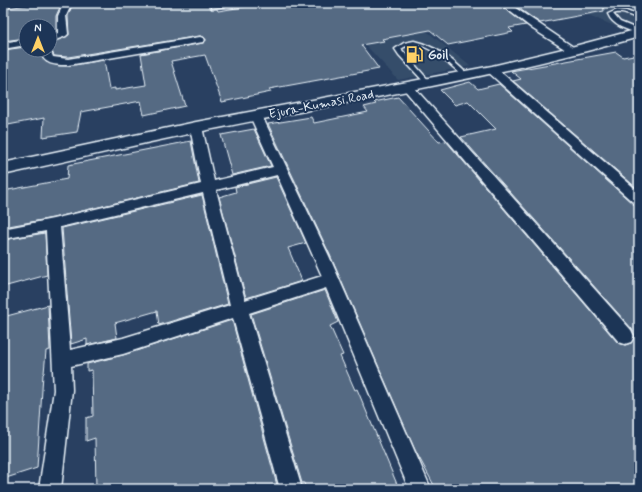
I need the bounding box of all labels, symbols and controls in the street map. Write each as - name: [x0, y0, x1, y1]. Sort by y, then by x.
- north arrow: [18, 18, 58, 58]
- text: N: [34, 22, 42, 36]
- fuel station icon: Goil: [405, 44, 425, 64]
- place label: Goil: [428, 47, 449, 64]
- street label: Ejura-Kumasi Road: [267, 86, 375, 123]

